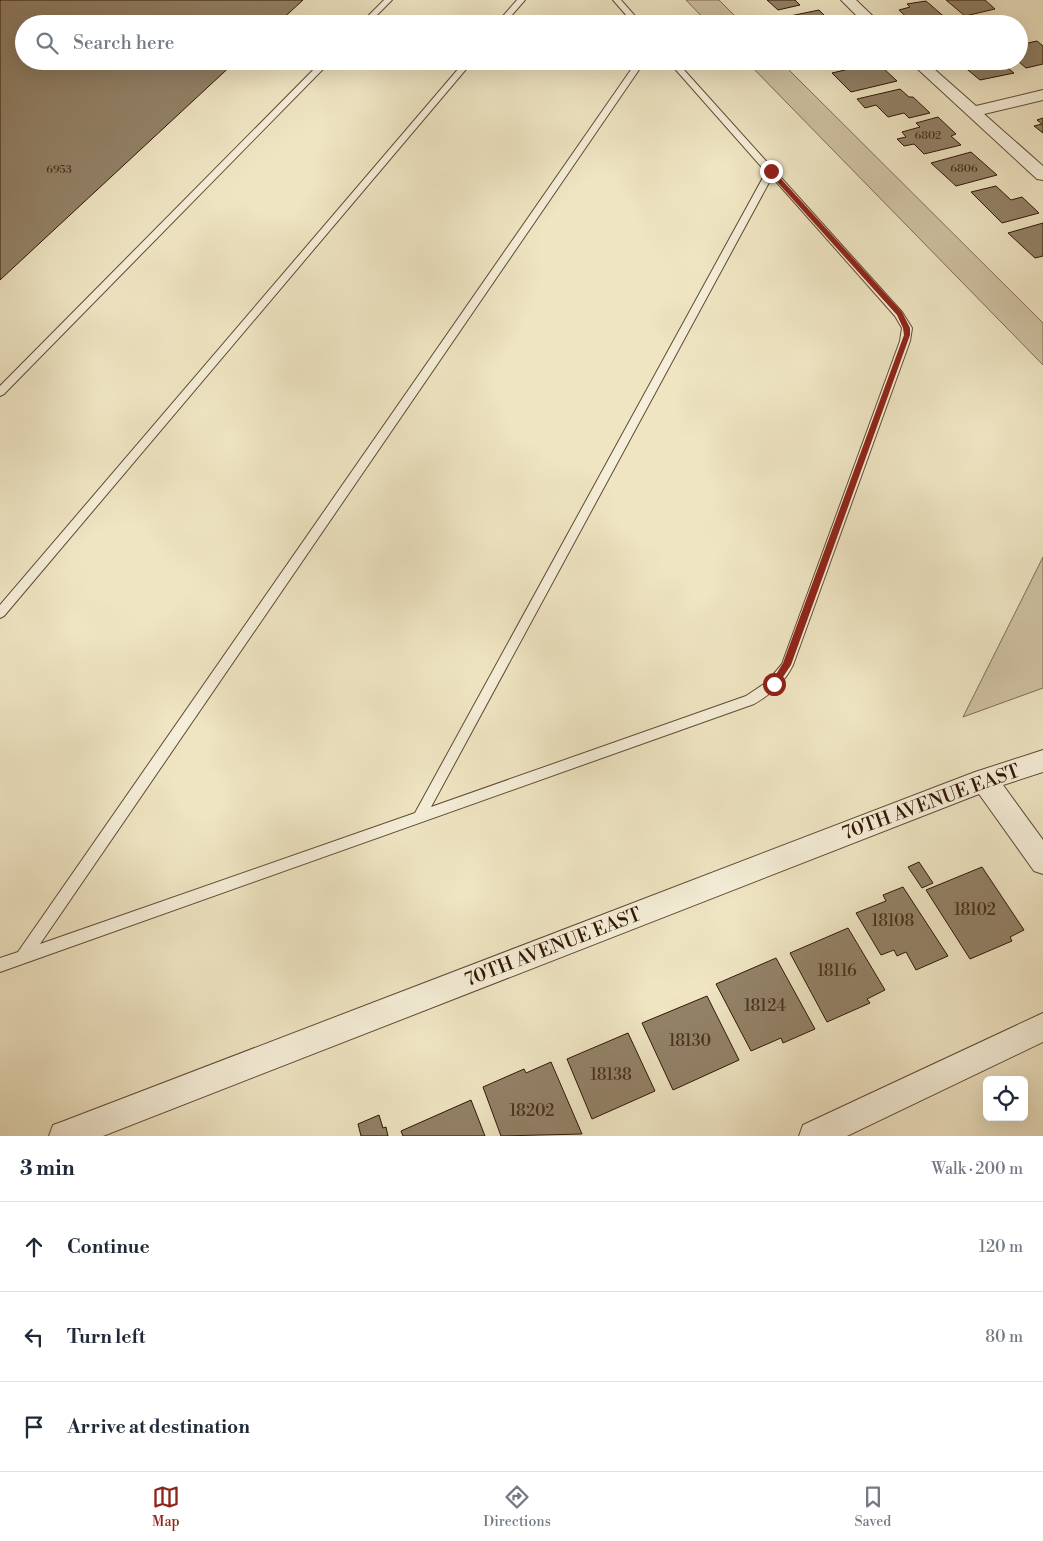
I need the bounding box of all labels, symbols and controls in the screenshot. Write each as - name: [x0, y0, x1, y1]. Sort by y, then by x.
- search box: [15, 15, 1028, 70]
- icon: search: [33, 29, 61, 57]
- text: Search here: [73, 31, 174, 55]
- house number: 6802: [915, 129, 941, 143]
- route end: [760, 160, 783, 183]
- house number: 6806: [950, 162, 978, 176]
- house number: 6953: [46, 163, 72, 177]
- route start: [763, 673, 786, 696]
- street label: 70TH AVENUE EAST: [839, 759, 1023, 845]
- house number: 18102: [954, 900, 996, 920]
- street label: 70TH AVENUE EAST: [461, 902, 645, 992]
- house number: 18108: [872, 911, 915, 931]
- house number: 18116: [817, 961, 857, 981]
- house number: 18124: [744, 996, 786, 1016]
- house number: 18130: [669, 1031, 711, 1051]
- house number: 18138: [590, 1065, 632, 1085]
- map controls: [983, 1076, 1028, 1121]
- button: locate: [983, 1076, 1028, 1121]
- house number: 18202: [510, 1101, 554, 1121]
- text: 3 min: [20, 1156, 75, 1182]
- text: Walk · 200 m: [931, 1159, 1023, 1179]
- icon: ahead: [20, 1233, 48, 1261]
- text: Continue: [67, 1235, 150, 1259]
- text: 120 m: [979, 1237, 1023, 1257]
- icon: left: [20, 1323, 48, 1351]
- text: Turn left: [67, 1325, 146, 1349]
- text: 80 m: [985, 1327, 1023, 1347]
- icon: arrive: [20, 1413, 48, 1441]
- text: Arrive at destination: [67, 1415, 250, 1439]
- tab: Map: [152, 1483, 180, 1531]
- tab: Directions: [483, 1483, 551, 1531]
- tab: Saved: [854, 1483, 891, 1531]

